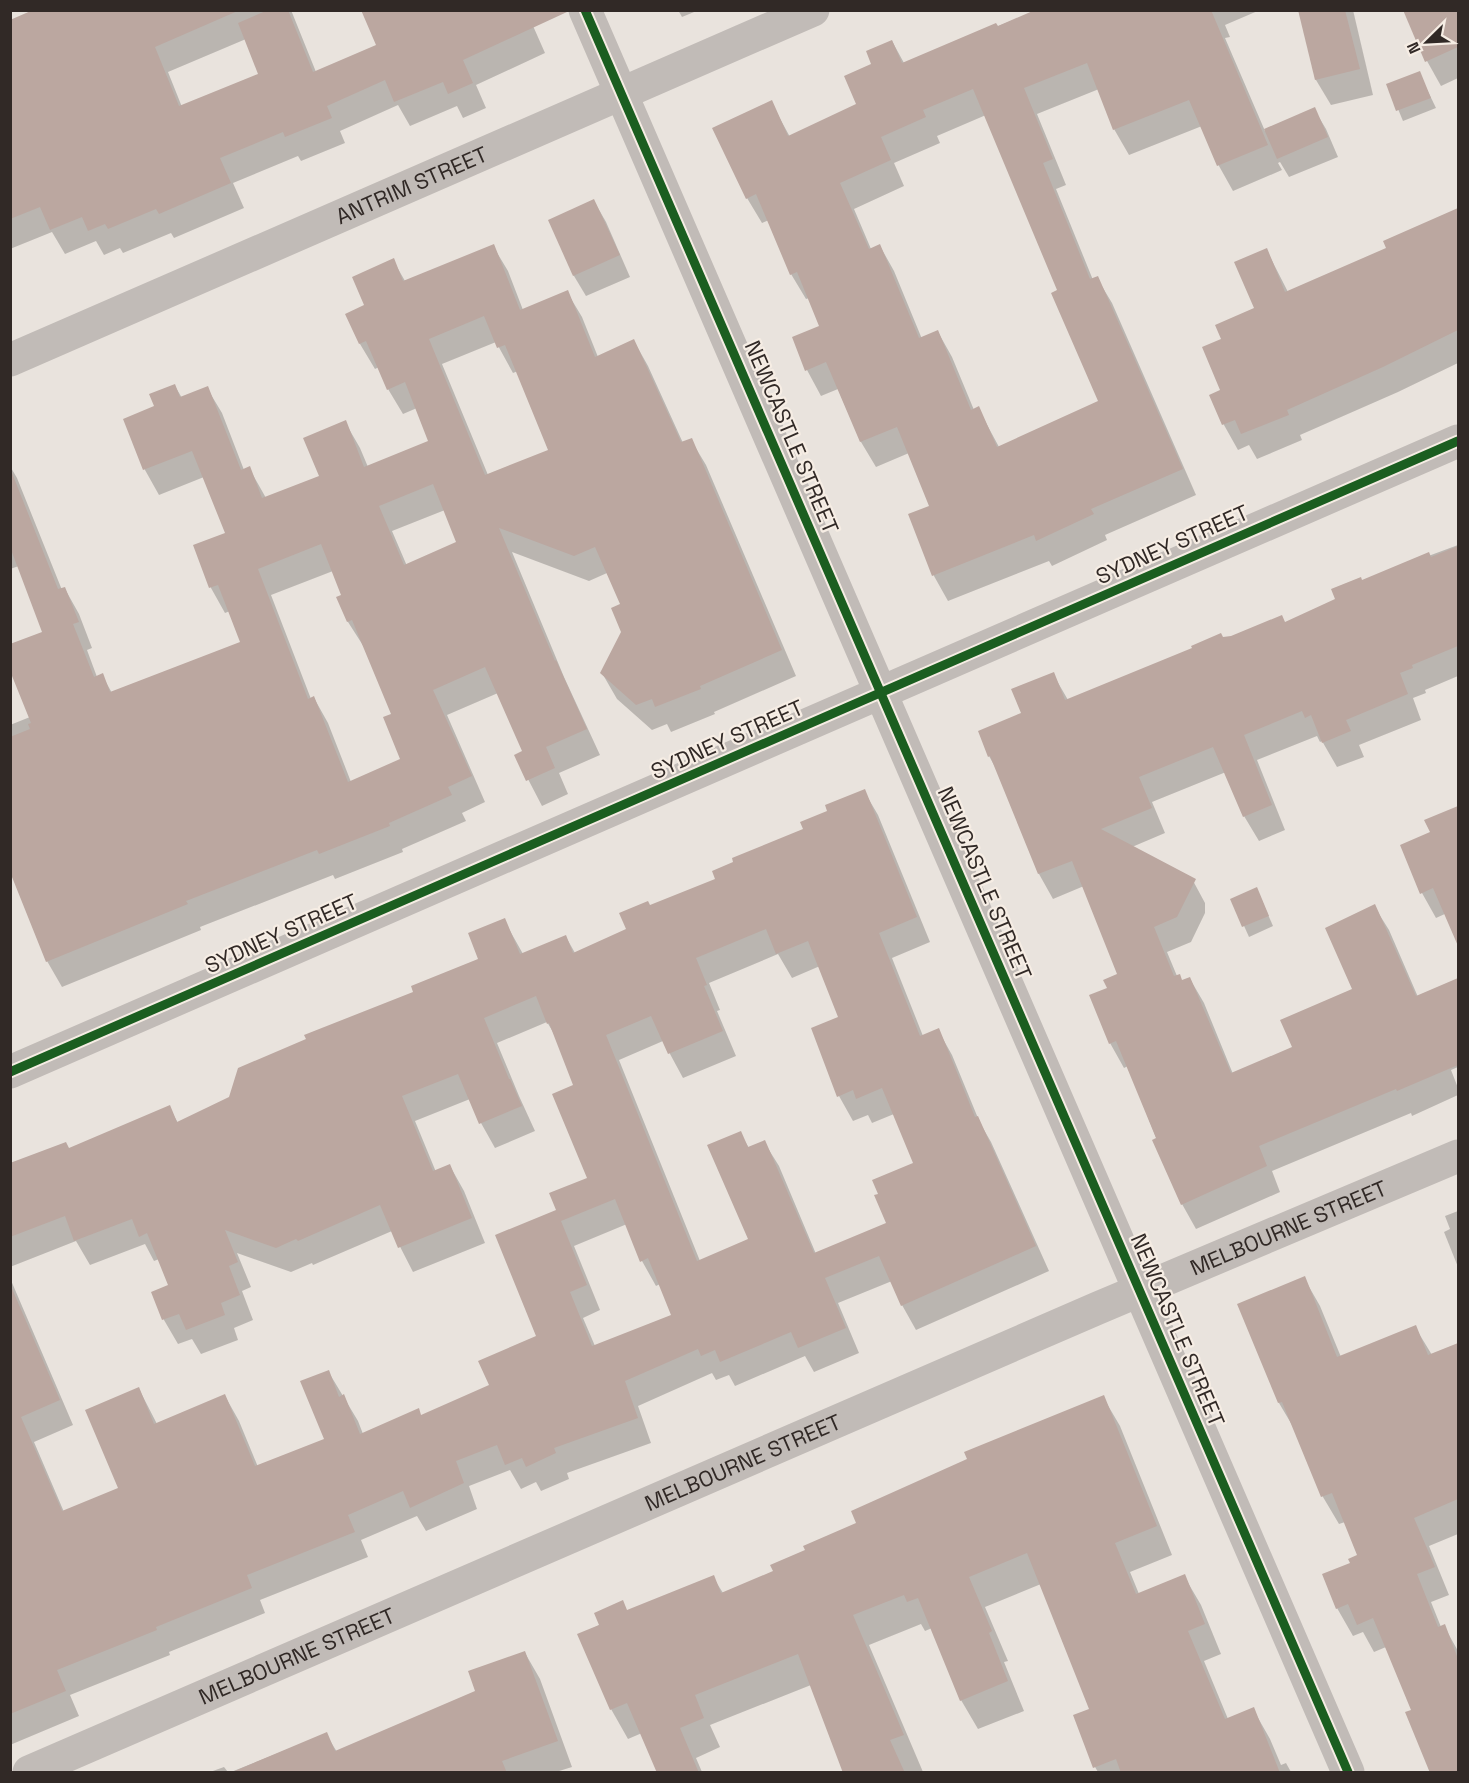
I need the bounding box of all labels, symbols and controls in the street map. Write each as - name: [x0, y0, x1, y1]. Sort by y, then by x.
- north arrow: [1397, 12, 1457, 72]
- text: N: [1402, 39, 1426, 57]
- street label: ANTRIM STREET: [331, 140, 492, 230]
- street label: NEWCASTLE STREET: [739, 336, 845, 538]
- street label: SYDNEY STREET: [1091, 498, 1253, 590]
- street label: SYDNEY STREET: [646, 693, 808, 785]
- street label: NEWCASTLE STREET: [932, 782, 1038, 984]
- street label: SYDNEY STREET: [200, 887, 362, 979]
- street label: MELBOURNE STREET: [1186, 1174, 1391, 1282]
- street label: NEWCASTLE STREET: [1125, 1229, 1231, 1431]
- street label: MELBOURNE STREET: [640, 1407, 845, 1517]
- street label: MELBOURNE STREET: [194, 1601, 399, 1711]

